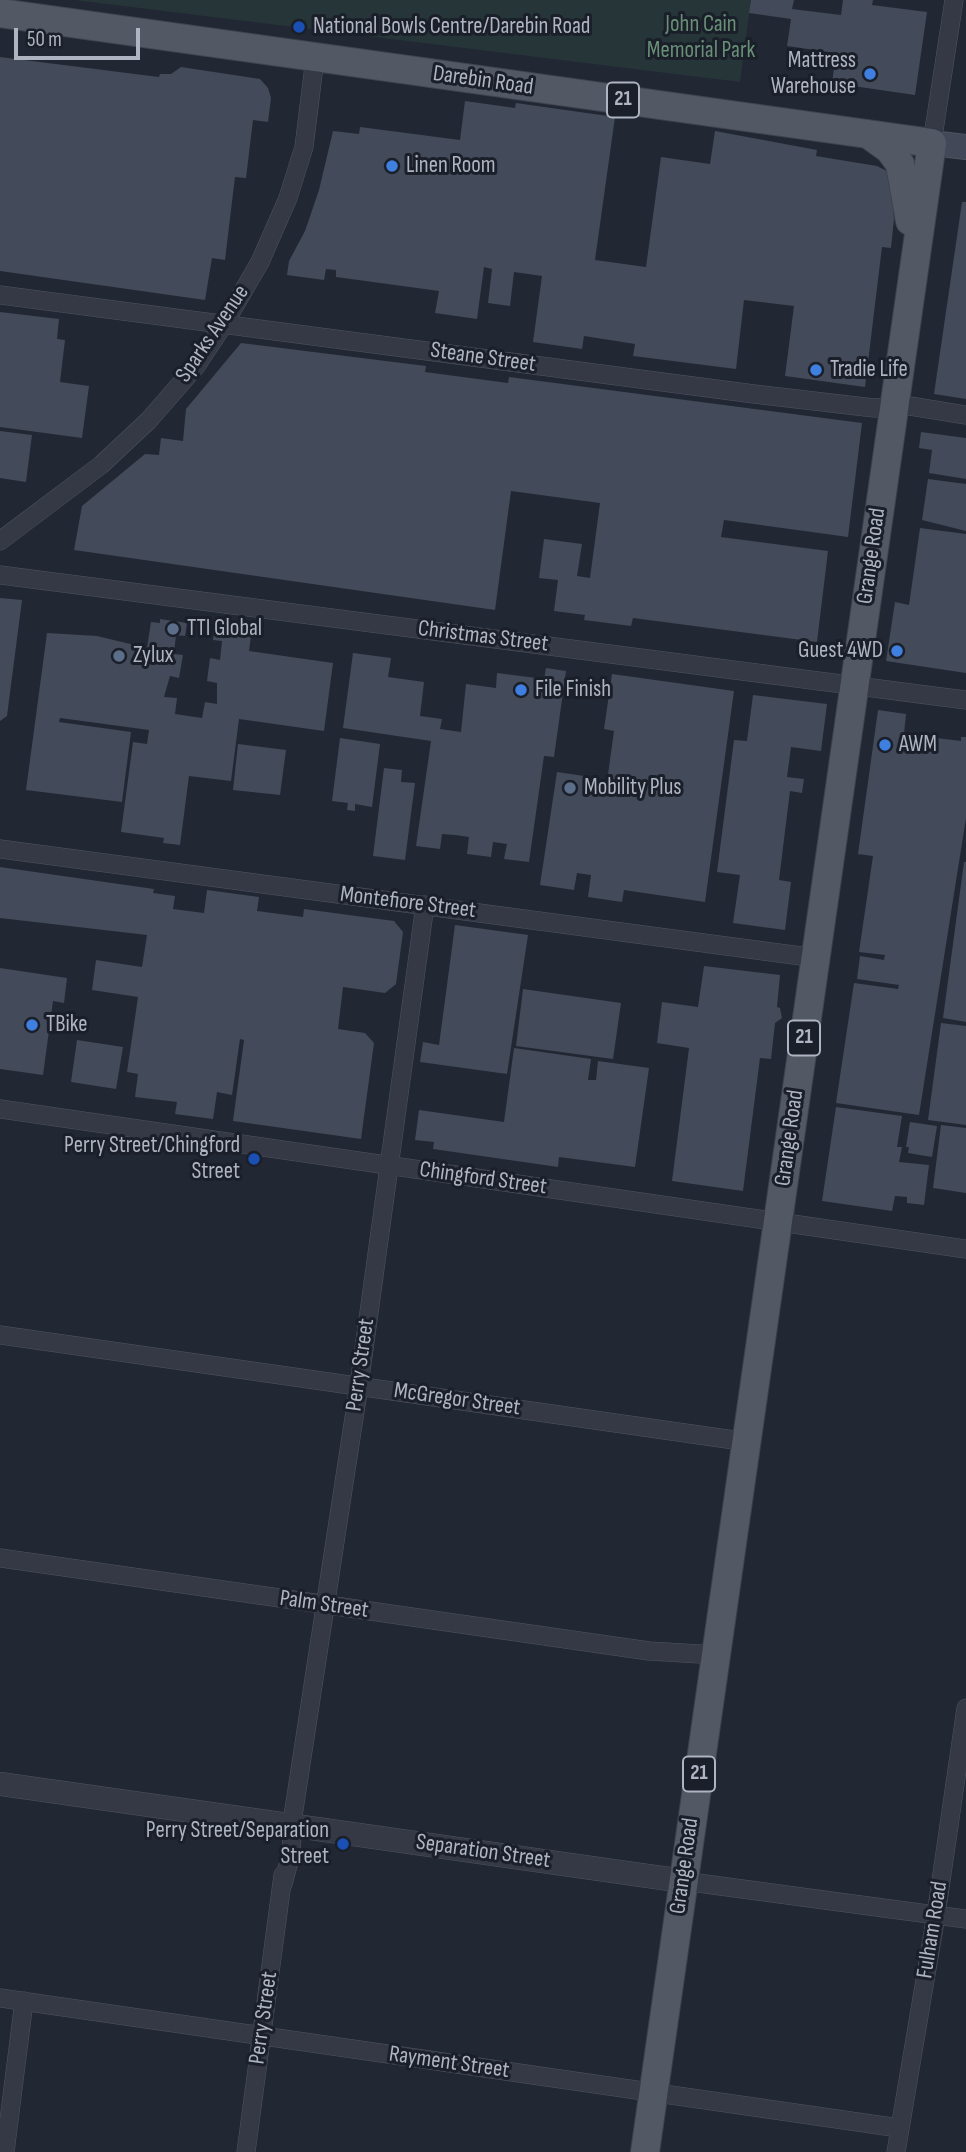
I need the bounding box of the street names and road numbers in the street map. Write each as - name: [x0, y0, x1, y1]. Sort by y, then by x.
- street label: Darebin Road: [431, 60, 535, 102]
- road number: 21: [607, 82, 639, 118]
- street label: Sparks Avenue: [170, 280, 256, 388]
- street label: Steane Street: [429, 337, 537, 379]
- street label: Grange Road: [852, 506, 892, 606]
- street label: Christmas Street: [416, 615, 550, 659]
- street label: Montefiore Street: [339, 881, 477, 925]
- road number: 21: [788, 1020, 820, 1056]
- street label: Grange Road: [770, 1088, 810, 1188]
- street label: Chingford Street: [418, 1156, 548, 1202]
- street label: Perry Street: [341, 1317, 381, 1413]
- street label: McGregor Street: [392, 1377, 522, 1423]
- street label: Palm Street: [278, 1585, 370, 1625]
- road number: 21: [683, 1756, 715, 1792]
- street label: Grange Road: [665, 1816, 705, 1916]
- street label: Separation Street: [414, 1829, 552, 1875]
- street label: Fulham Road: [912, 1879, 954, 1981]
- street label: Perry Street: [244, 1970, 284, 2066]
- street label: Rayment Street: [387, 2041, 511, 2085]

